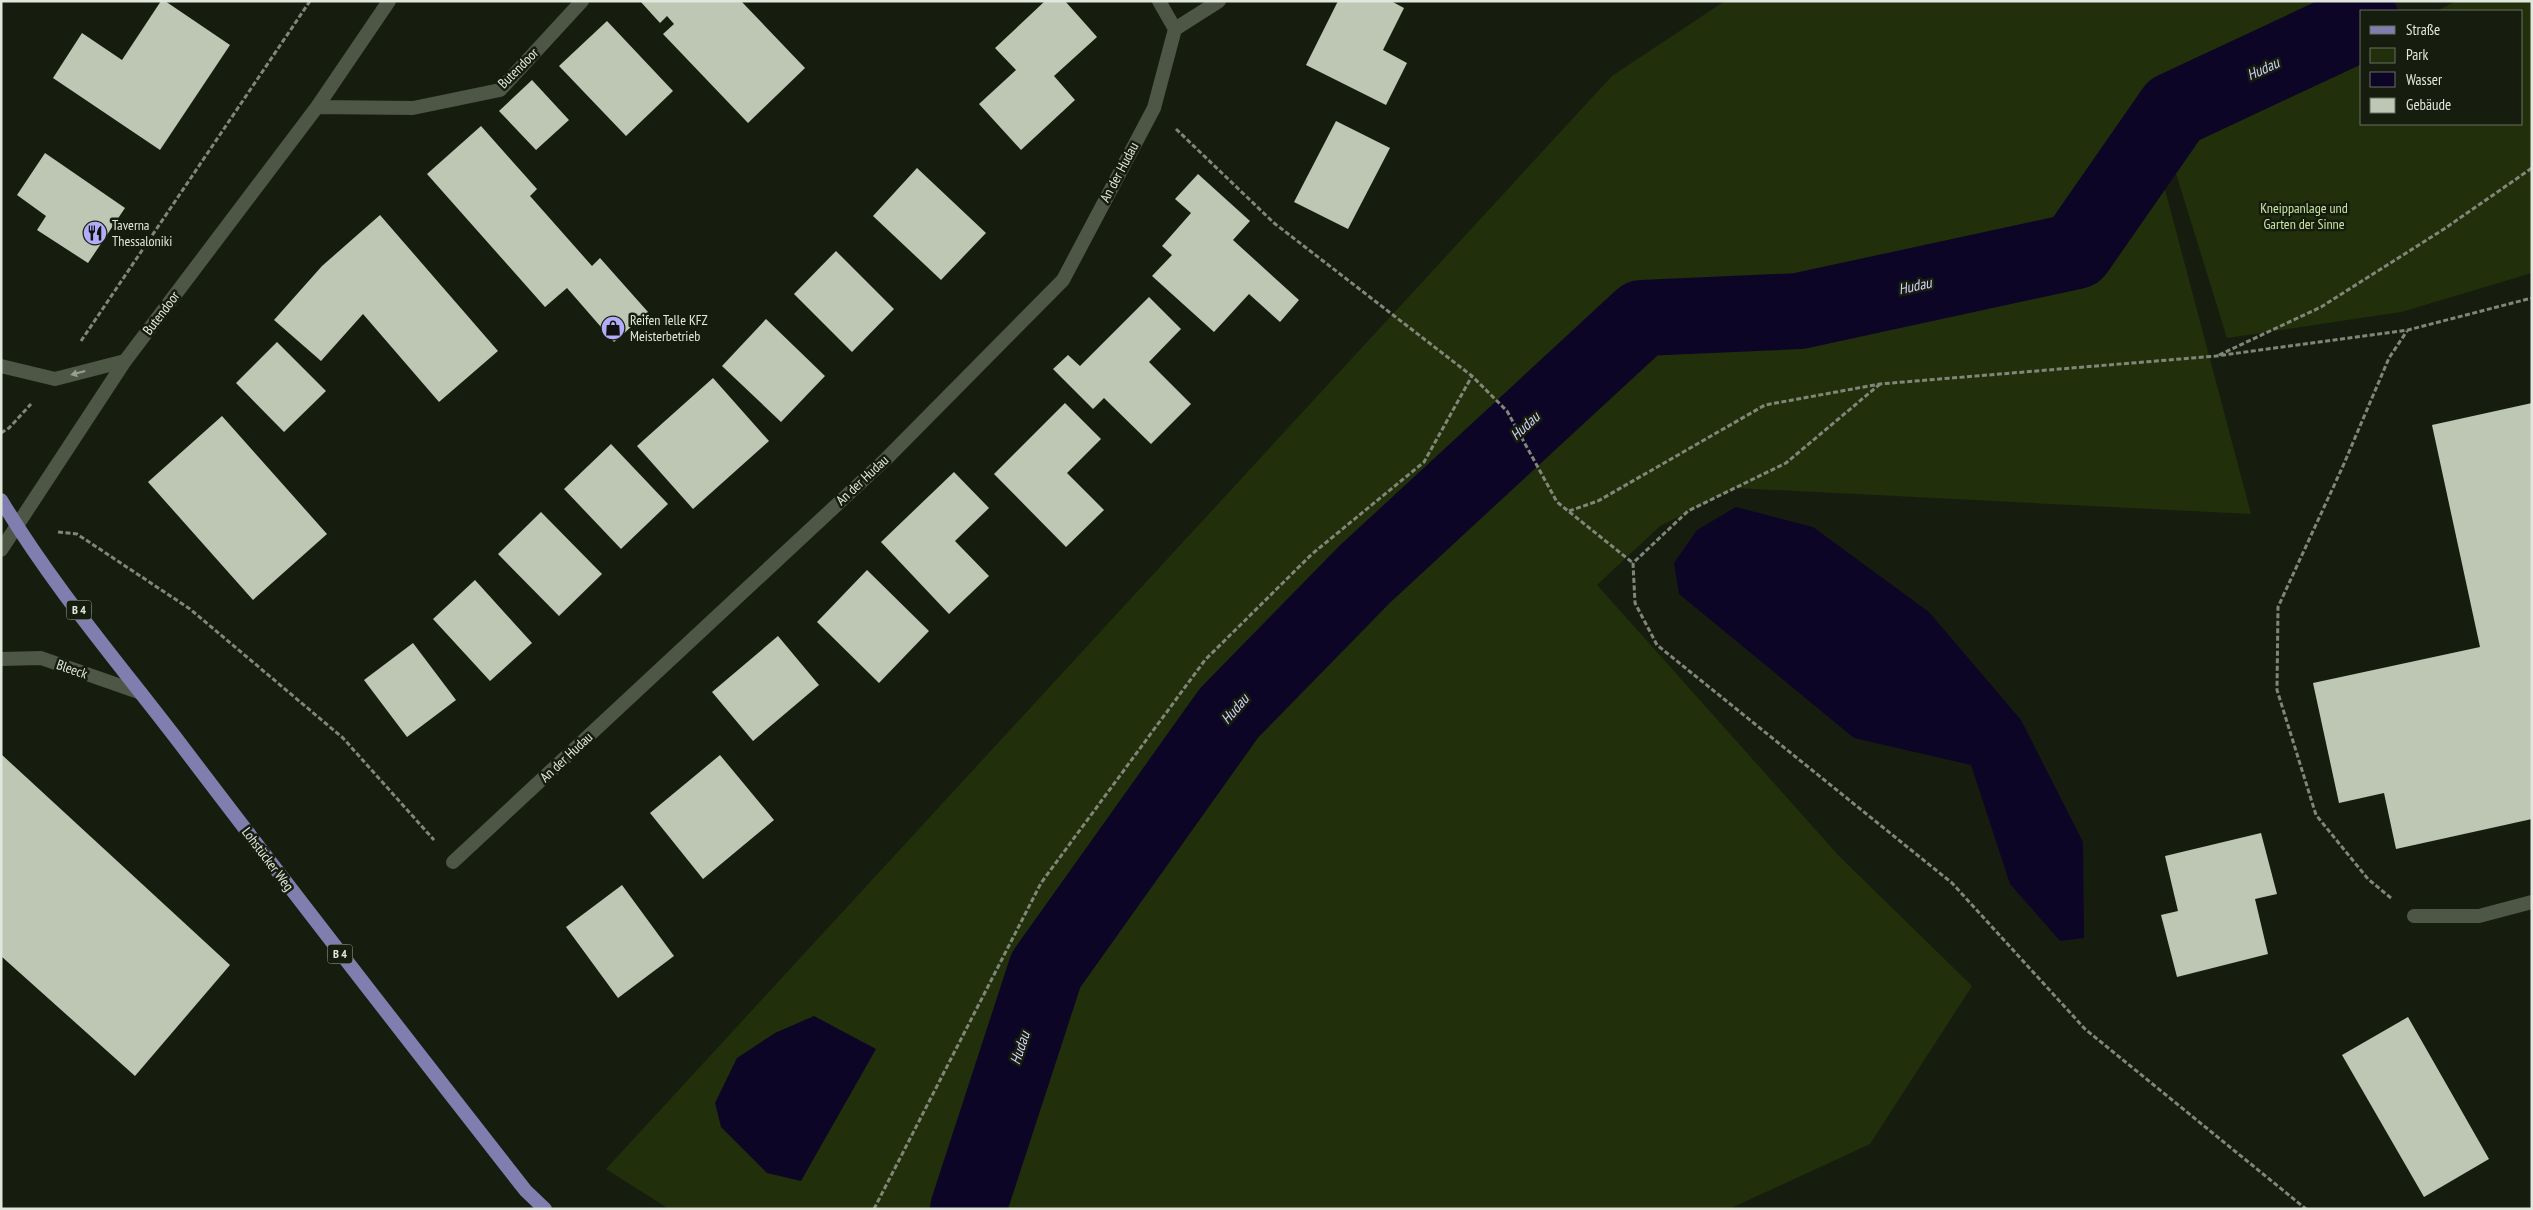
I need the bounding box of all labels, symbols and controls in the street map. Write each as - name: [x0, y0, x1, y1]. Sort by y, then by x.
- legend: [2360, 10, 2523, 125]
- text: Straße: [2406, 20, 2440, 39]
- street label: Butendoor: [494, 44, 542, 92]
- text: Park: [2406, 45, 2428, 64]
- water label: Hudau: [2244, 52, 2283, 84]
- text: Wasser: [2406, 70, 2443, 89]
- text: Gebäude: [2406, 95, 2451, 114]
- street label: An der Hudau: [1096, 139, 1142, 205]
- park label: Kneippanlage und Garten der Sinne: [2260, 199, 2348, 233]
- place label: Taverna Thessaloniki: [112, 216, 172, 250]
- restaurant icon: Taverna Thessaloniki: [82, 220, 108, 246]
- water label: Hudau: [1897, 272, 1935, 298]
- street label: Butendoor: [139, 287, 183, 339]
- place label: Reifen Telle KFZ Meisterbetrieb: [630, 311, 708, 345]
- shop icon: Reifen Telle KFZ Meisterbetrieb: [600, 315, 626, 341]
- one-way arrow: [71, 370, 86, 378]
- water label: Hudau: [1506, 406, 1544, 444]
- street label: An der Hudau: [832, 451, 892, 509]
- road number: B 4: [66, 600, 92, 620]
- street label: Bleeck: [54, 655, 90, 683]
- water label: Hudau: [1216, 689, 1254, 728]
- street label: An der Hudau: [536, 728, 596, 786]
- street label: Lohstücker Weg: [238, 824, 298, 894]
- road number: B 4: [328, 944, 352, 964]
- water label: Hudau: [1005, 1028, 1034, 1067]

